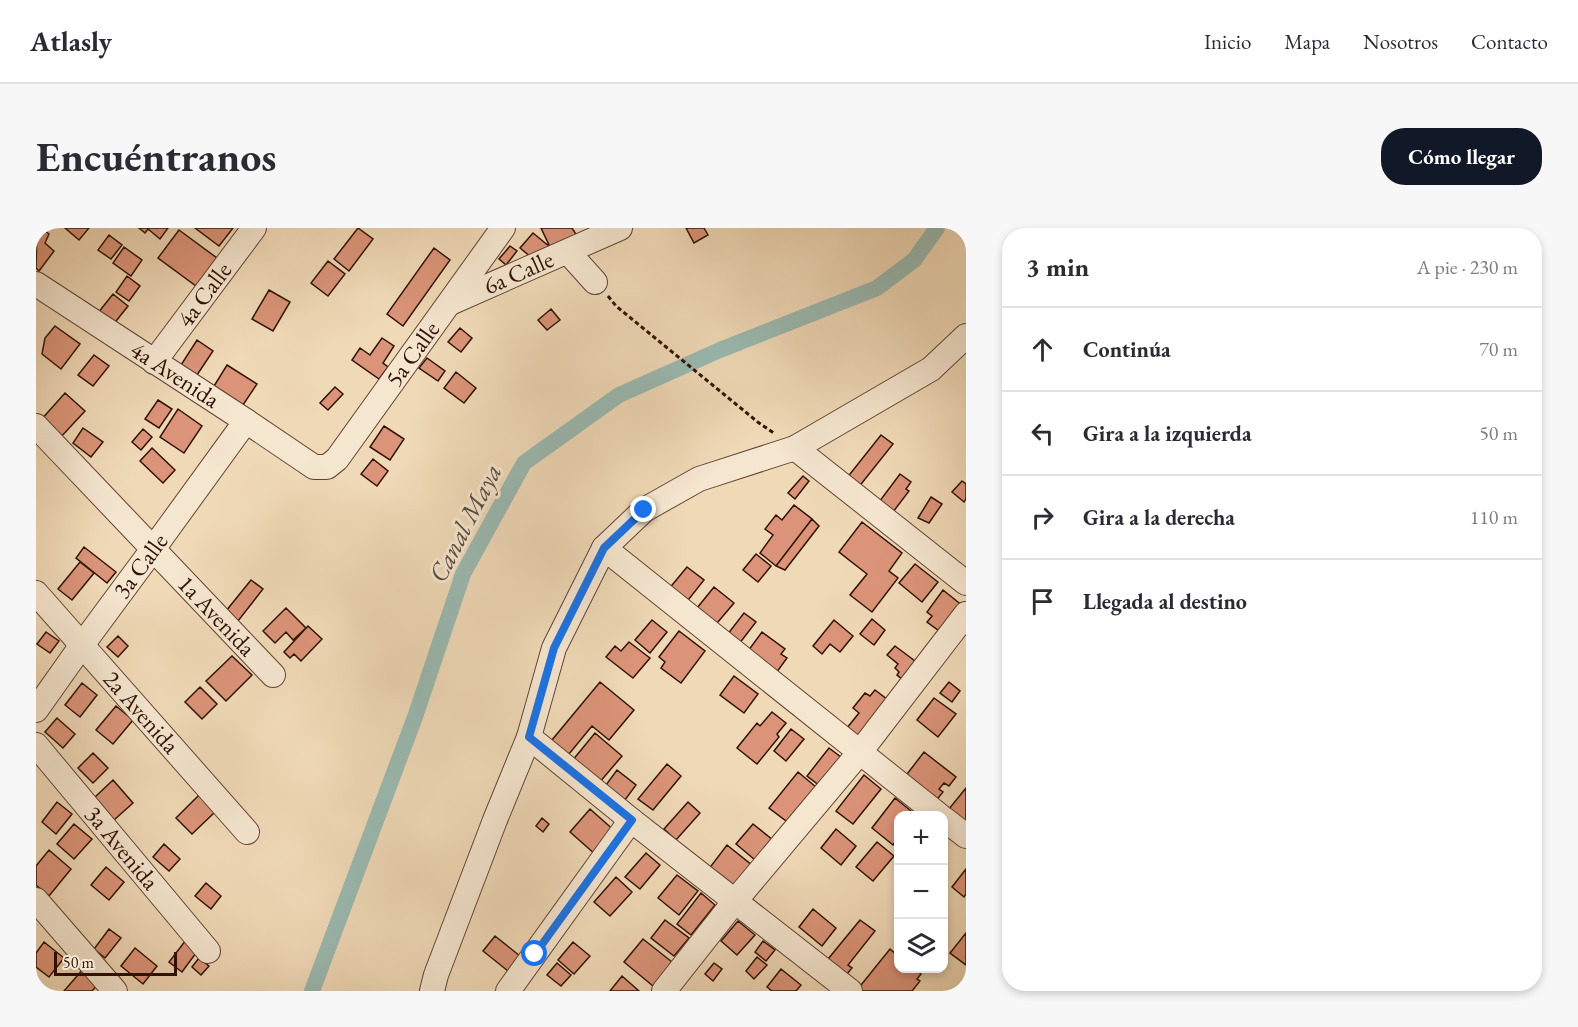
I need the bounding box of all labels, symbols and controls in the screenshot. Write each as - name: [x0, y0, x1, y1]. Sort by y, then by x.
- text: Atlasly: [30, 23, 112, 59]
- text: Inicio: [1204, 28, 1251, 55]
- text: Mapa: [1284, 28, 1330, 55]
- text: Nosotros: [1363, 28, 1438, 55]
- text: Contacto: [1471, 28, 1548, 55]
- button: Cómo llegar: [1381, 128, 1542, 185]
- text: Encuéntranos: [36, 129, 276, 184]
- street label: 6a Calle: [479, 243, 558, 301]
- text: 3 min: [1026, 250, 1089, 284]
- text: A pie · 230 m: [1417, 254, 1518, 280]
- street label: 4a Calle: [169, 256, 238, 333]
- street label: 5a Calle: [378, 315, 446, 393]
- icon: ahead: [1026, 333, 1059, 366]
- street label: 4a Avenida: [125, 334, 226, 415]
- text: Continúa: [1083, 335, 1171, 364]
- text: 70 m: [1479, 336, 1518, 362]
- icon: left: [1026, 417, 1059, 450]
- text: Gira a la izquierda: [1083, 419, 1252, 448]
- text: 50 m: [1479, 420, 1518, 446]
- water label: Canal Maya: [421, 458, 509, 588]
- route end: [630, 496, 656, 522]
- icon: right: [1026, 501, 1059, 534]
- text: Gira a la derecha: [1083, 503, 1235, 532]
- text: 110 m: [1470, 504, 1518, 530]
- street label: 3a Calle: [106, 527, 174, 604]
- street label: 1a Avenida: [171, 568, 263, 663]
- icon: arrive: [1026, 585, 1059, 618]
- text: Llegada al destino: [1083, 587, 1247, 616]
- street label: 2a Avenida: [97, 664, 187, 760]
- street label: 3a Avenida: [78, 799, 167, 896]
- map controls: [894, 811, 948, 973]
- button: +: [894, 811, 948, 865]
- button: −: [894, 865, 948, 919]
- button: layers: [894, 919, 948, 973]
- route start: [521, 940, 547, 966]
- scale bar: [54, 949, 177, 976]
- text: 50 m: [63, 952, 94, 973]

